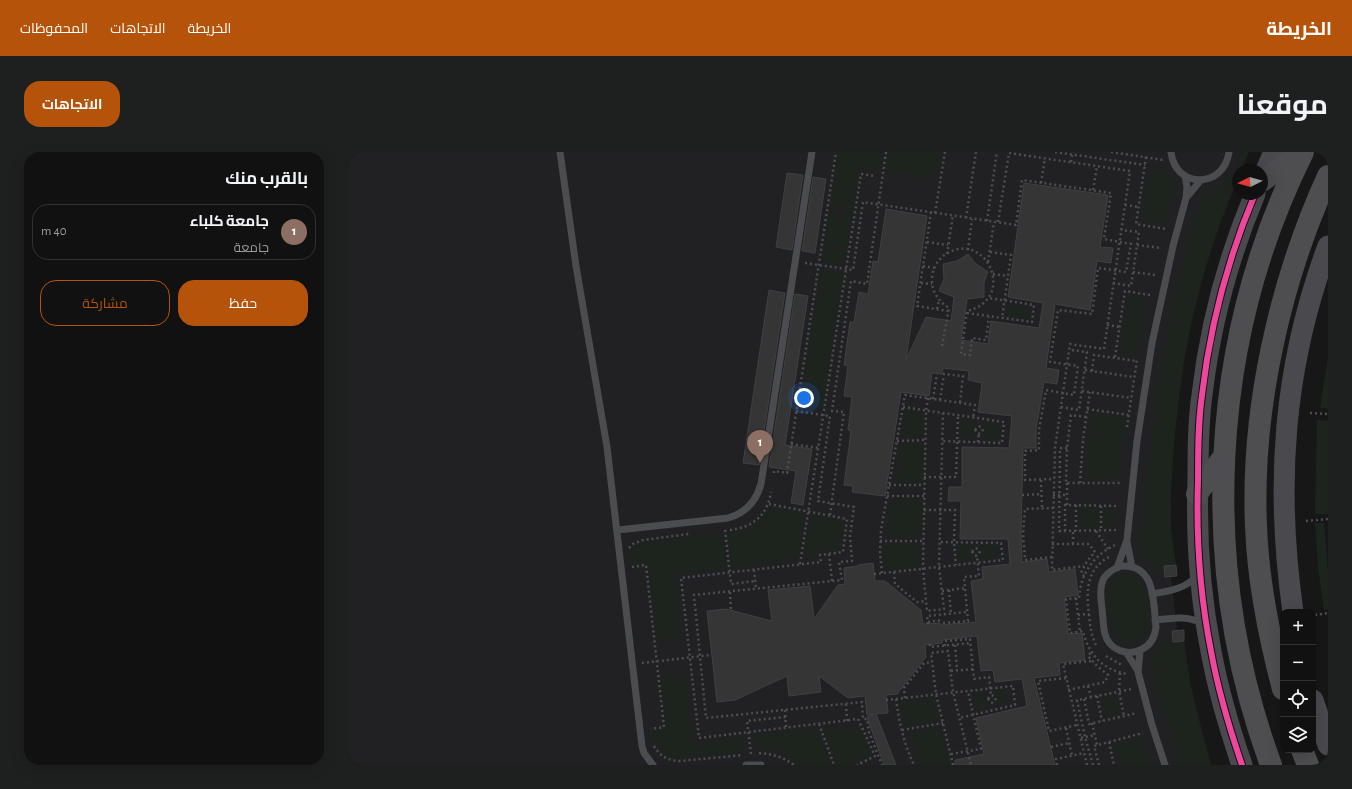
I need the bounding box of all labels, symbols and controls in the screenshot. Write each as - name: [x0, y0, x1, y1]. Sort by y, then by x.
- text: الخريطة: [1266, 20, 1332, 39]
- text: المحفوظات: [20, 22, 88, 36]
- text: الاتجاهات: [110, 22, 166, 36]
- text: الخريطة: [188, 22, 231, 36]
- button: الاتجاهات: [24, 81, 120, 127]
- text: موقعنا: [1237, 92, 1328, 120]
- north arrow: [1232, 164, 1268, 200]
- text: بالقرب منك: [225, 170, 308, 187]
- text: جامعة كلباء: [190, 214, 269, 229]
- text: 40 m: [41, 225, 67, 238]
- text: 1: [292, 225, 296, 238]
- text: جامعة: [234, 242, 269, 255]
- button: مشاركة: [40, 280, 170, 326]
- button: حفظ: [178, 280, 308, 326]
- your location: [794, 388, 814, 408]
- pin: 1: [747, 430, 773, 463]
- map controls: [1280, 609, 1316, 753]
- button: +: [1280, 609, 1316, 645]
- button: −: [1280, 645, 1316, 681]
- button: locate: [1280, 681, 1316, 717]
- button: layers: [1280, 717, 1316, 753]

